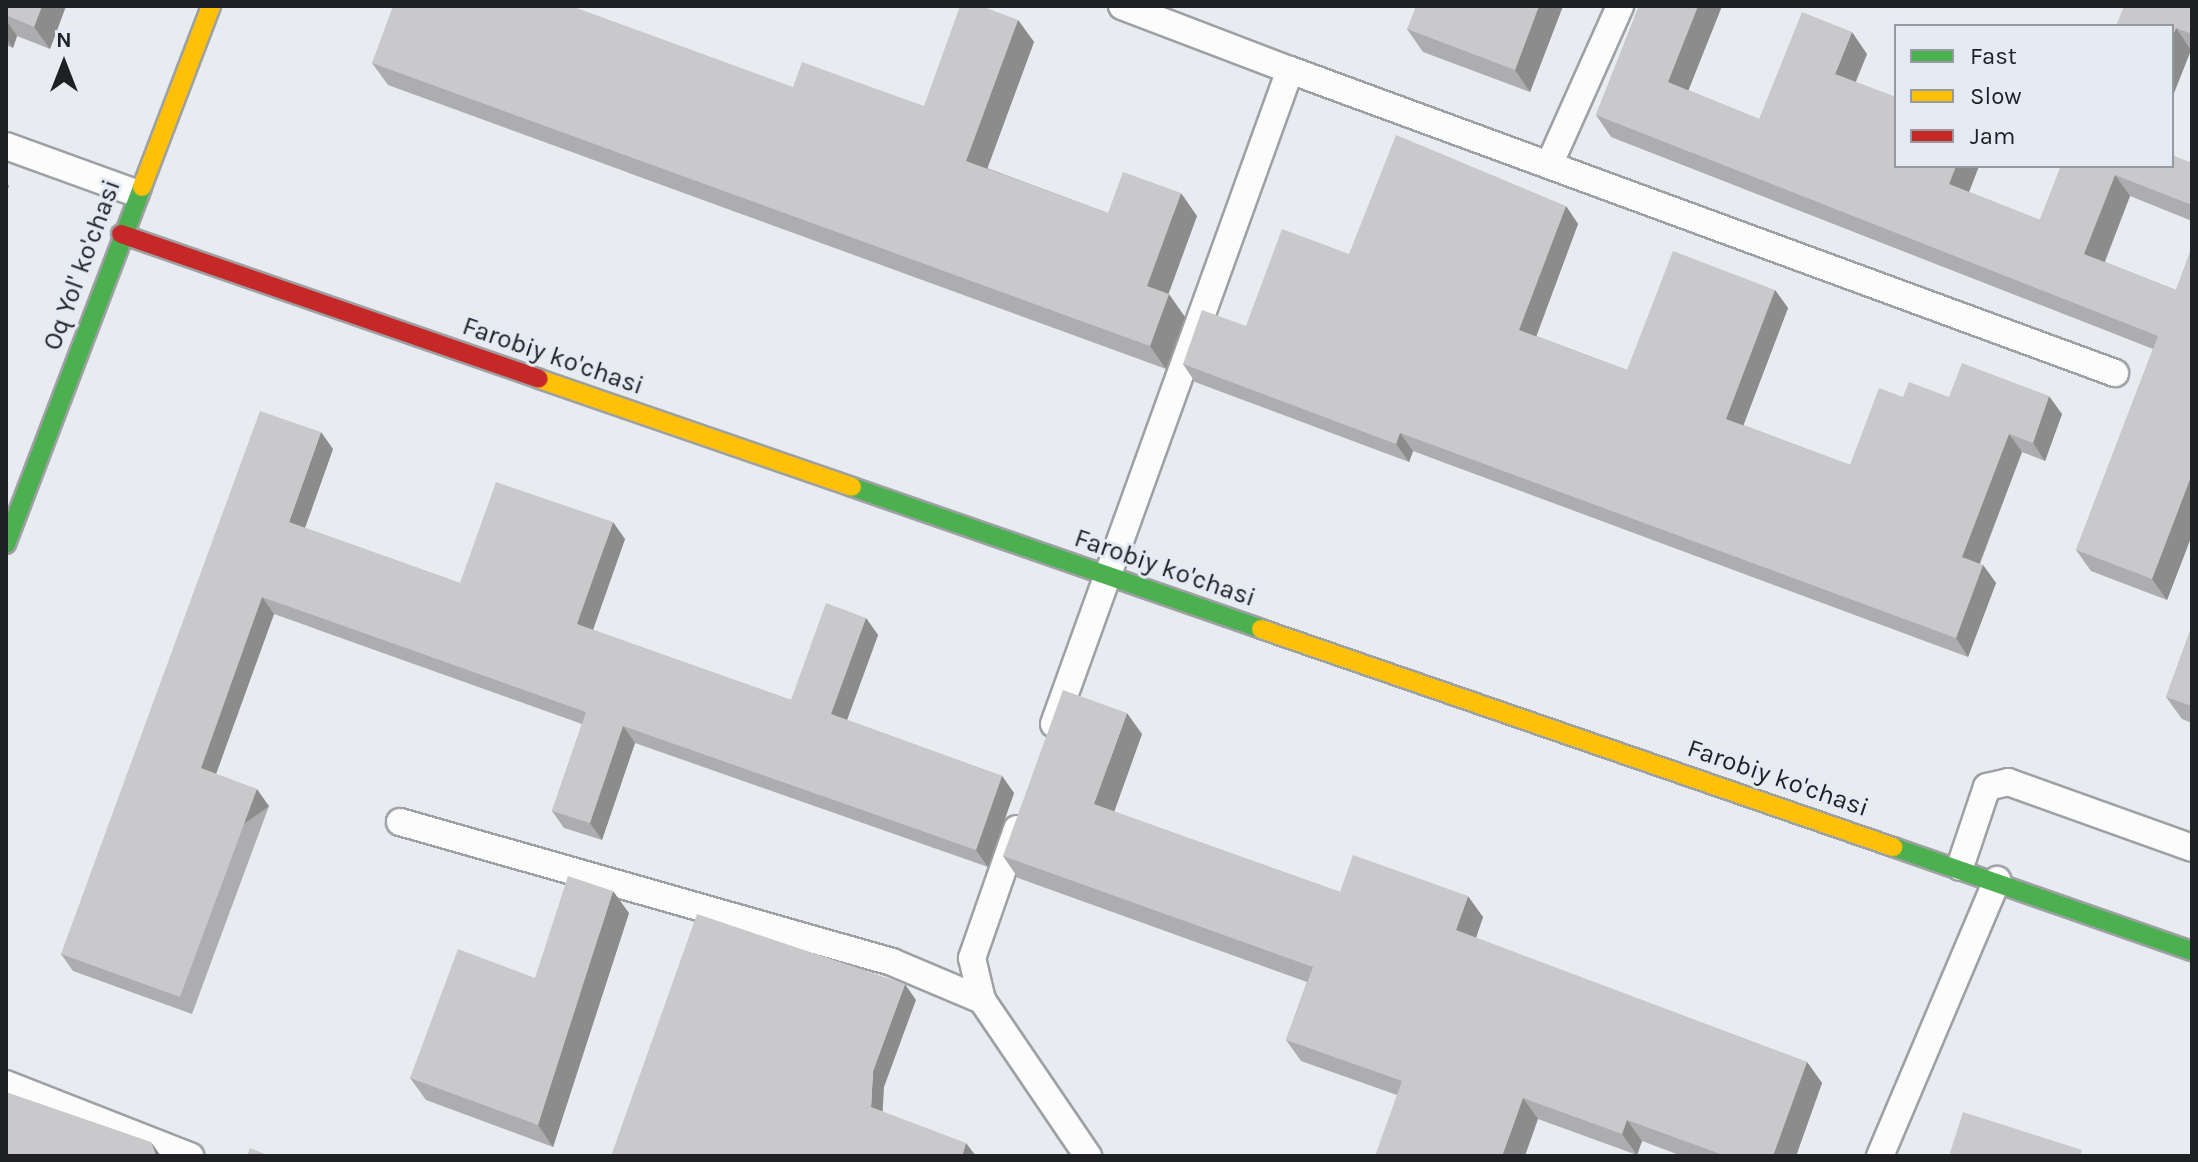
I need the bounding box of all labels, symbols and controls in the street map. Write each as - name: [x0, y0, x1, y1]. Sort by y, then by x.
- north arrow: [24, 24, 104, 104]
- legend: [1894, 24, 2174, 168]
- text: N: [56, 27, 72, 53]
- text: Fast: [1970, 42, 2017, 70]
- text: Slow: [1970, 82, 2022, 110]
- text: Jam: [1970, 122, 2015, 150]
- street label: Oq Yol' ko'chasi: [37, 176, 127, 354]
- street label: Farobiy ko'chasi: [458, 310, 648, 402]
- street label: Farobiy ko'chasi: [1070, 522, 1260, 614]
- street label: Farobiy ko'chasi: [1683, 732, 1873, 824]

